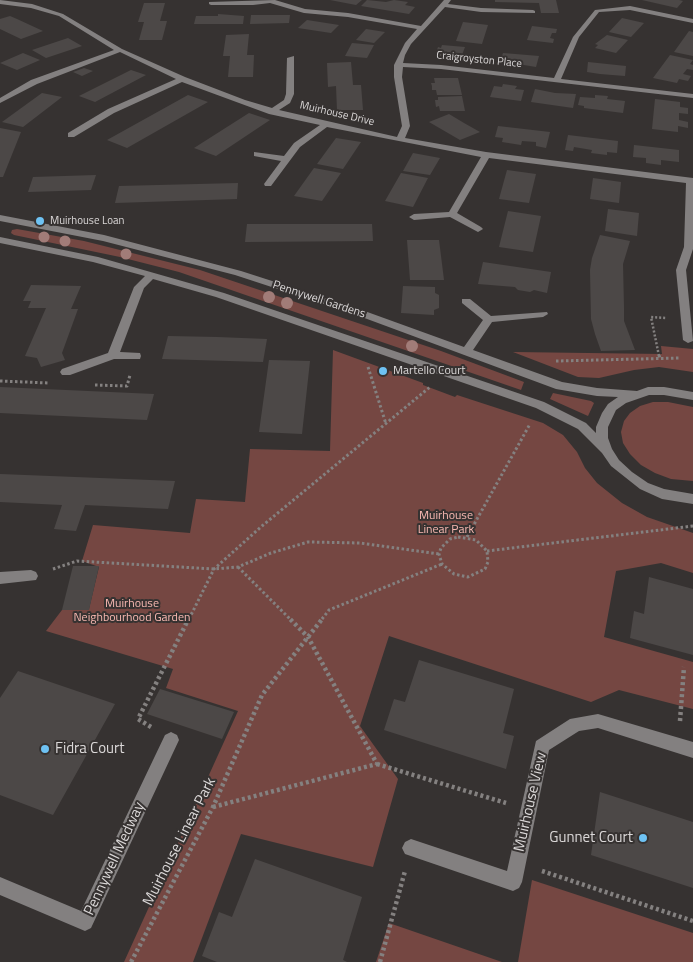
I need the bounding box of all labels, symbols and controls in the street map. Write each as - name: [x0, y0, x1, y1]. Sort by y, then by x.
- street label: Craigroyston Place: [436, 49, 522, 71]
- street label: Muirhouse Drive: [298, 99, 376, 129]
- place label: Muirhouse Loan: [50, 214, 124, 228]
- marker: Muirhouse Loan: [34, 215, 46, 227]
- street label: Pennywell Gardens: [271, 278, 367, 322]
- place label: Martello Court: [393, 364, 466, 378]
- marker: Martello Court: [377, 365, 389, 377]
- park label: Muirhouse Linear Park: [418, 509, 474, 537]
- park label: Muirhouse Neighbourhood Garden: [74, 597, 190, 625]
- place label: Fidra Court: [55, 740, 124, 758]
- marker: Fidra Court: [39, 743, 51, 755]
- street label: Muirhouse View: [511, 750, 551, 854]
- street label: Muirhouse Linear Park: [140, 775, 220, 909]
- street label: Pennywell Medway: [81, 799, 149, 919]
- place label: Gunnet Court: [549, 829, 633, 847]
- marker: Gunnet Court: [637, 832, 649, 844]

